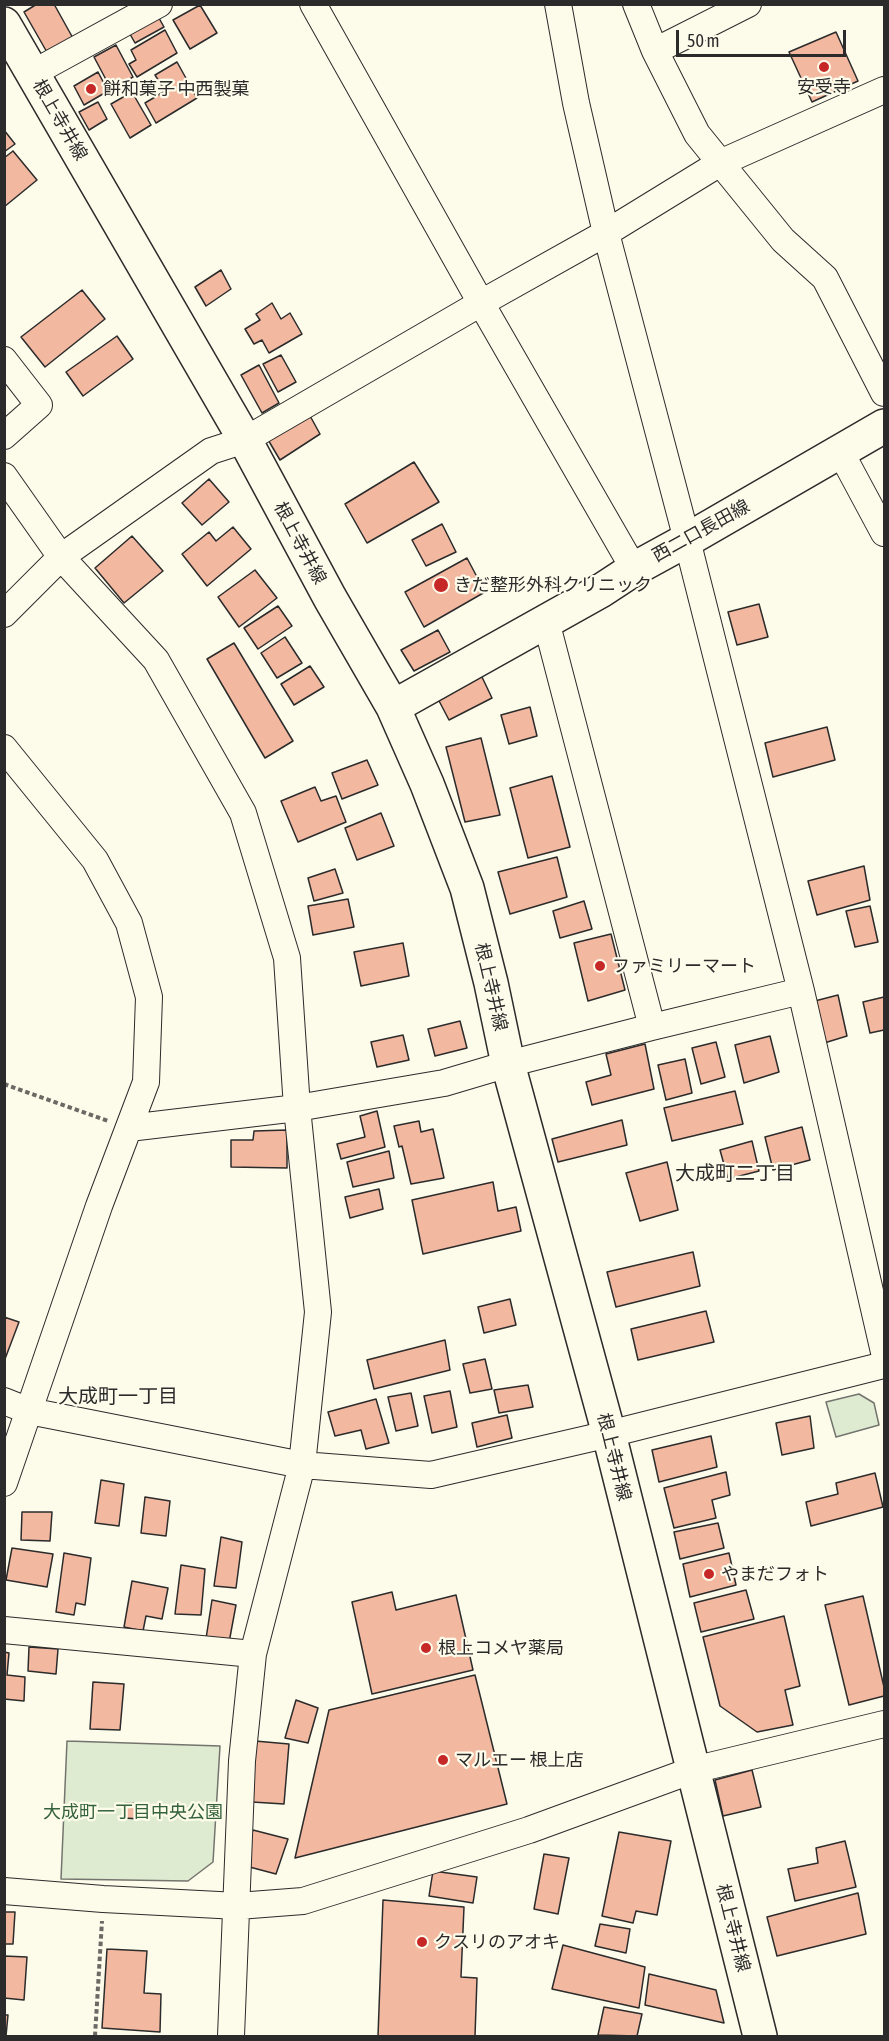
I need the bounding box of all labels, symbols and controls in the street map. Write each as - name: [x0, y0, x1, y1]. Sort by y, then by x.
- scale bar: [679, 18, 848, 56]
- text: 50 m: [687, 30, 719, 51]
- marker: 安受寺: [817, 60, 831, 74]
- street label: 根上寺井線: [28, 76, 92, 164]
- place label: 安受寺: [797, 76, 851, 98]
- place label: 餅和菓子 中西製菓: [103, 78, 249, 100]
- marker: 餅和菓子 中西製菓: [84, 82, 98, 96]
- street label: 西二口長田線: [649, 495, 753, 567]
- street label: 根上寺井線: [269, 498, 331, 588]
- place label: きだ整形外科クリニック: [454, 574, 652, 596]
- marker: きだ整形外科クリニック: [432, 576, 450, 594]
- street label: 根上寺井線: [470, 941, 512, 1033]
- place label: ファミリーマート: [612, 955, 756, 977]
- marker: ファミリーマート: [593, 959, 607, 973]
- district label: 大成町二丁目: [675, 1162, 795, 1186]
- district label: 大成町一丁目: [58, 1385, 178, 1409]
- street label: 根上寺井線: [593, 1411, 635, 1503]
- place label: やまだフォト: [721, 1563, 829, 1585]
- marker: やまだフォト: [702, 1567, 716, 1581]
- place label: 根上コメヤ薬局: [438, 1637, 564, 1659]
- marker: 根上コメヤ薬局: [419, 1641, 433, 1655]
- place label: マルエー 根上店: [455, 1749, 583, 1771]
- marker: マルエー 根上店: [436, 1753, 450, 1767]
- park label: 大成町一丁目中央公園: [43, 1801, 223, 1823]
- street label: 根上寺井線: [712, 1882, 754, 1974]
- place label: クスリのアオキ: [434, 1931, 560, 1953]
- marker: クスリのアオキ: [415, 1935, 429, 1949]

